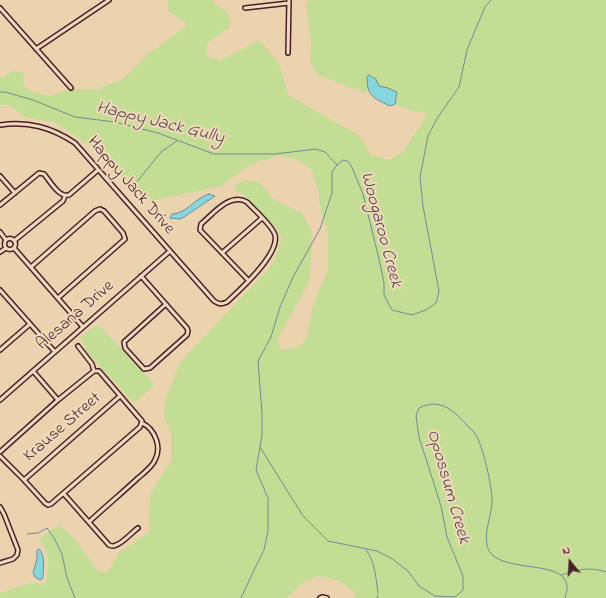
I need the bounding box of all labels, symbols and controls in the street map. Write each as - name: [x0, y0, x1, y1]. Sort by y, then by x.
- water label: Happy Jack Gully: [94, 98, 226, 150]
- street label: Happy Jack Drive: [82, 133, 178, 239]
- water label: Woogaroo Creek: [354, 170, 406, 290]
- street label: Alesana Drive: [33, 277, 119, 355]
- street label: Krause Street: [20, 389, 106, 467]
- water label: Opossum Creek: [420, 428, 474, 546]
- north arrow: [550, 542, 590, 582]
- text: N: [560, 542, 572, 559]

